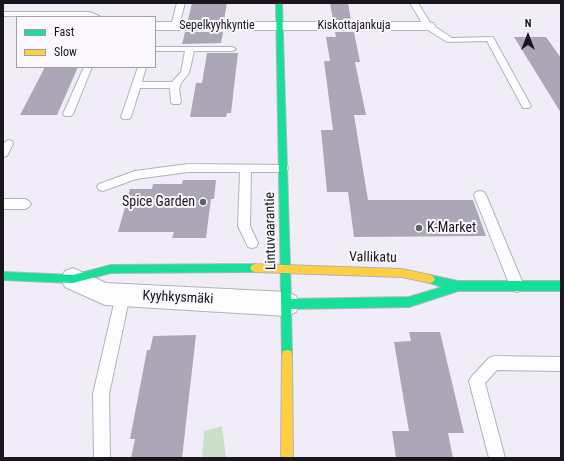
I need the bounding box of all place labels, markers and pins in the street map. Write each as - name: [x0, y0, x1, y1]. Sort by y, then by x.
- place label: Spice Garden: [122, 194, 195, 210]
- marker: Spice Garden: [198, 197, 208, 207]
- place label: K-Market: [427, 220, 476, 236]
- marker: K-Market: [414, 223, 424, 233]

